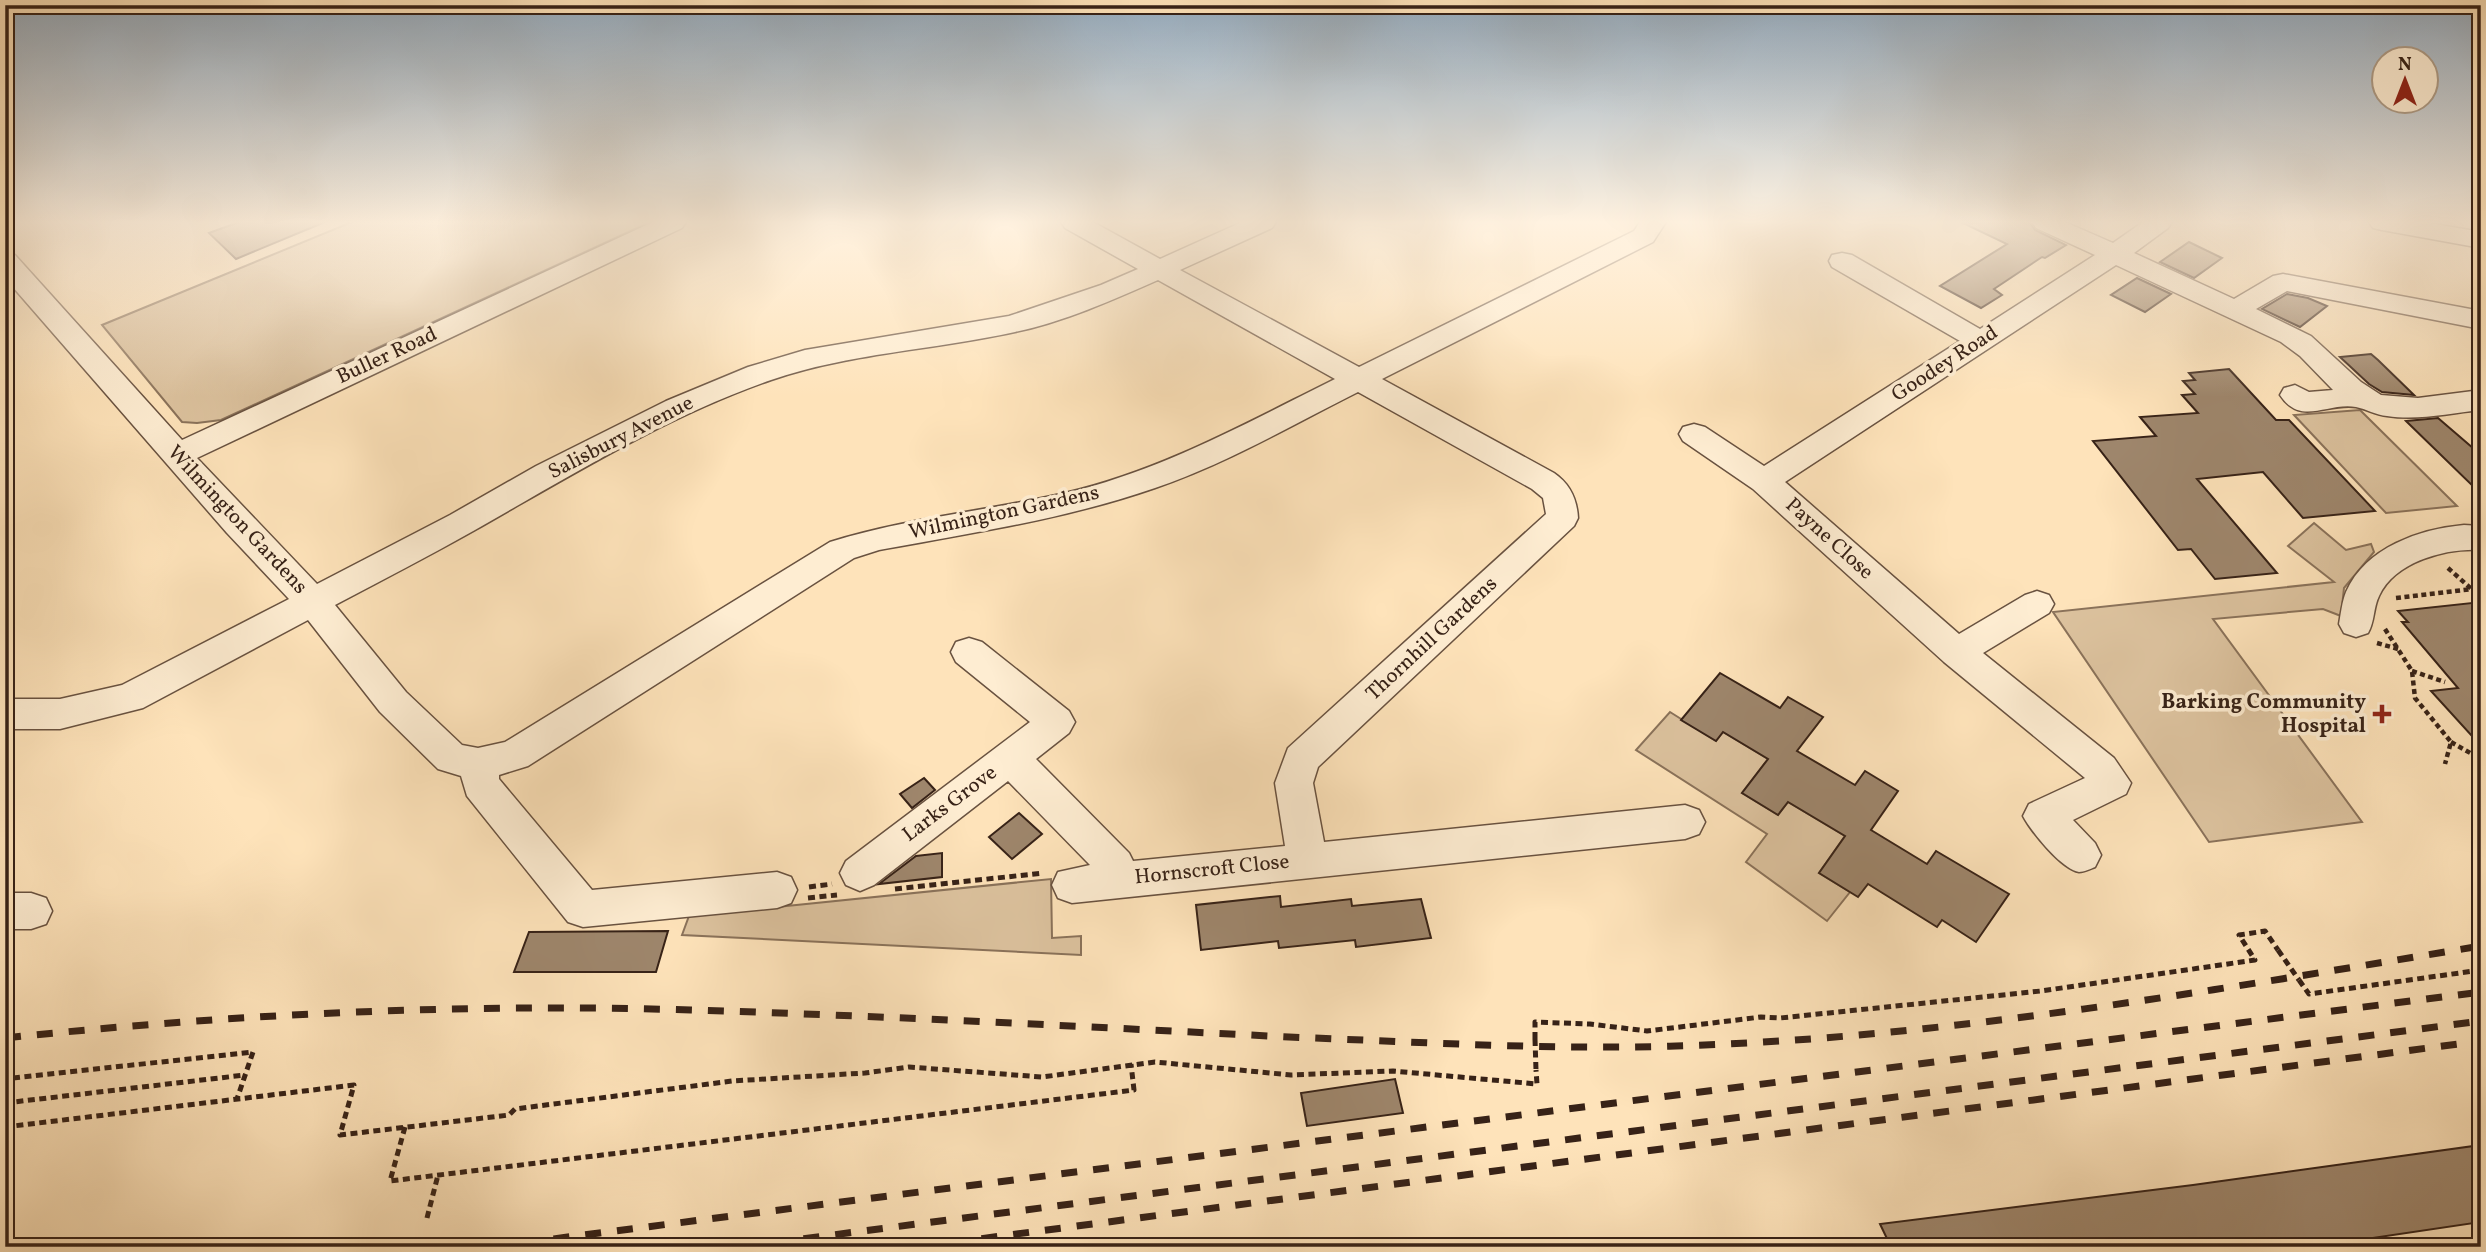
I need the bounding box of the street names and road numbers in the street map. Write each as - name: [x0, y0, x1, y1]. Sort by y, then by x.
- street label: Goodey Road: [1886, 319, 2004, 409]
- street label: Buller Road: [332, 320, 442, 392]
- street label: Salisbury Avenue: [543, 389, 699, 487]
- street label: Wilmington Gardens: [160, 439, 314, 601]
- street label: Wilmington Gardens: [906, 479, 1102, 547]
- street label: Payne Close: [1778, 491, 1880, 587]
- street label: Thornhill Gardens: [1360, 570, 1504, 708]
- street label: Larks Grove: [897, 759, 1003, 849]
- street label: Hornscroft Close: [1133, 847, 1291, 893]

